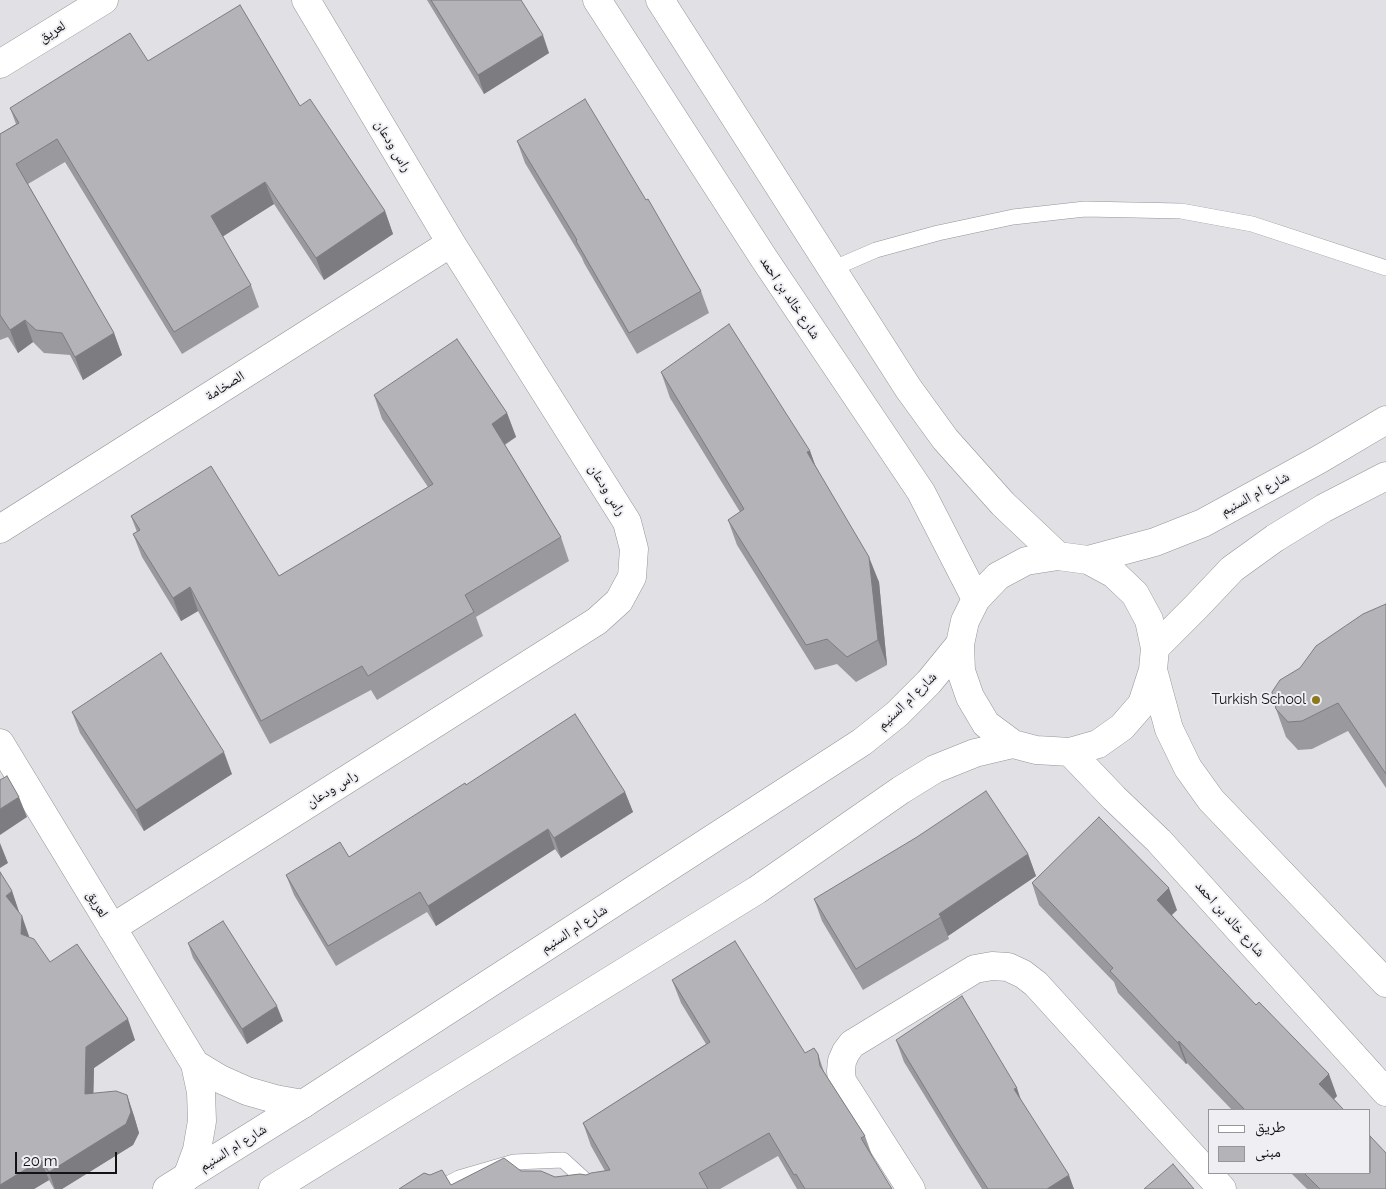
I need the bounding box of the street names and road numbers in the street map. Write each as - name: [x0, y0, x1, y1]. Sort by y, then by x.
- street label: لعريق: [36, 17, 68, 47]
- street label: راس ودعان: [371, 117, 415, 175]
- street label: شارع خالد بن احمد: [756, 253, 824, 343]
- street label: الصخامة: [202, 368, 248, 404]
- street label: راس ودعان: [585, 461, 629, 519]
- street label: شارع ام السنيم: [1218, 468, 1292, 520]
- street label: شارع ام السنيم: [874, 669, 940, 733]
- street label: راس ودعان: [303, 767, 361, 811]
- street label: شارع خالد بن احمد: [1192, 878, 1268, 960]
- street label: لعريق: [83, 888, 111, 920]
- street label: شارع ام السنيم: [538, 901, 610, 957]
- street label: شارع ام السنيم: [196, 1121, 270, 1175]

